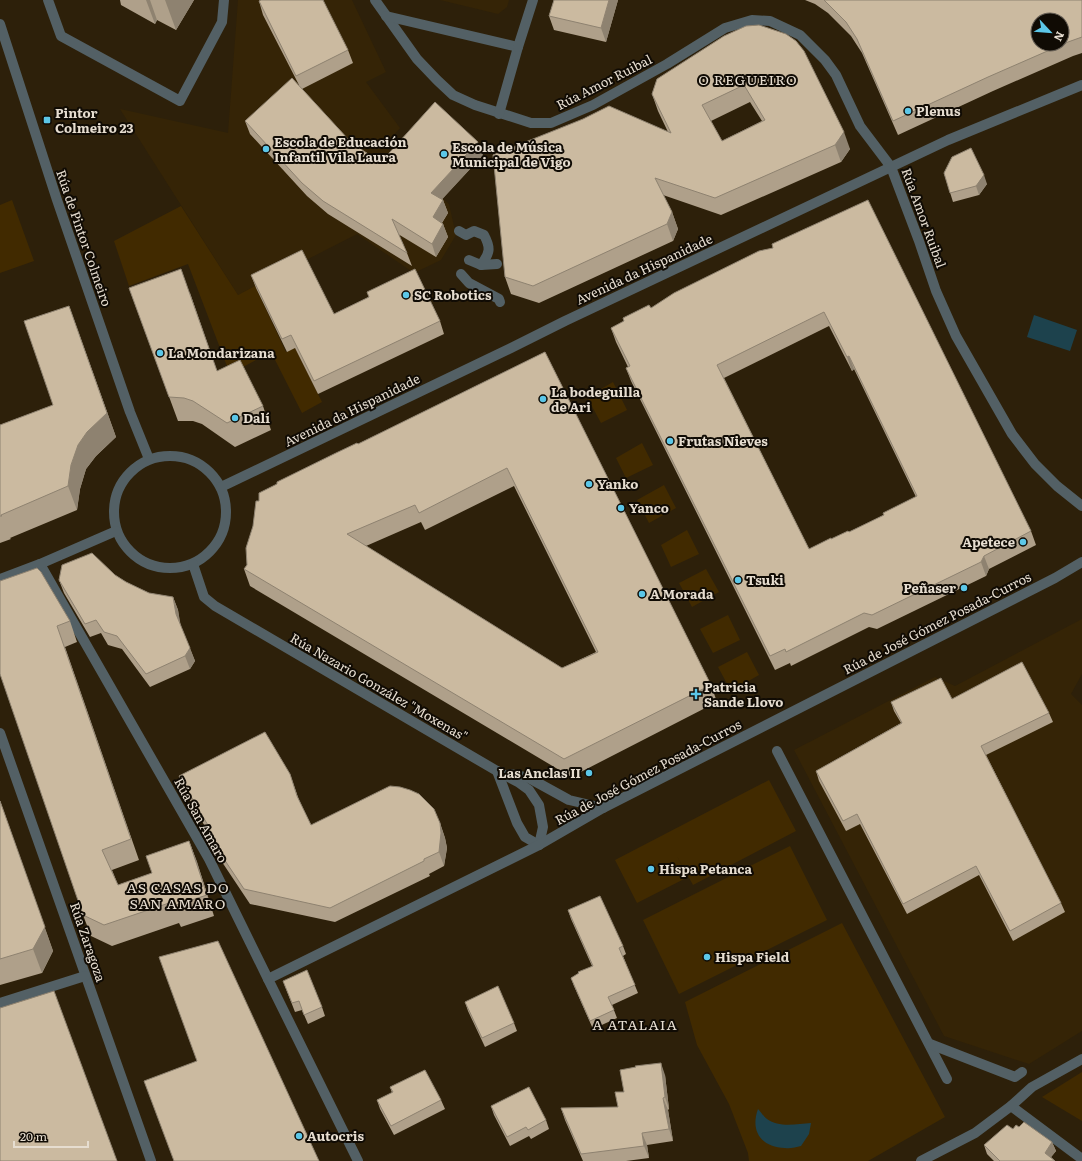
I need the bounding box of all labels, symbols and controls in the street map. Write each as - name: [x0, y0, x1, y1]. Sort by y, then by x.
- north arrow: [1030, 12, 1070, 52]
- text: N: [1051, 29, 1069, 44]
- street label: Rúa Amor Ruibal: [553, 49, 656, 114]
- district label: O REGUEIRO: [698, 69, 798, 89]
- place label: Plenus: [916, 101, 961, 120]
- place label: Pintor Colmeiro 23: [55, 103, 134, 137]
- marker: Plenus: [903, 106, 913, 116]
- marker: Pintor Colmeiro 23: [42, 115, 52, 125]
- place label: Escola de Educación Infantil Vila Laura: [274, 132, 406, 166]
- place label: Escola de Música Municipal de Vigo: [452, 137, 571, 171]
- marker: Escola de Educación Infantil Vila Laura: [261, 144, 271, 154]
- marker: Escola de Música Municipal de Vigo: [439, 149, 449, 159]
- street label: Rúa Amor Ruibal: [898, 165, 952, 271]
- street label: Rúa de Pintor Colmeiro: [52, 167, 117, 309]
- street label: Avenida da Hispanidade: [572, 228, 715, 309]
- place label: SC Robotics: [414, 285, 492, 304]
- marker: SC Robotics: [401, 290, 411, 300]
- place label: La Mondarizana: [168, 343, 275, 362]
- marker: La Mondarizana: [155, 348, 165, 358]
- street label: Avenida da Hispanidade: [281, 368, 423, 451]
- place label: La bodeguilla de Ari: [551, 382, 641, 416]
- marker: La bodeguilla de Ari: [538, 394, 548, 404]
- place label: Dalí: [243, 408, 270, 427]
- marker: Dalí: [230, 413, 240, 423]
- place label: Frutas Nieves: [678, 431, 768, 450]
- marker: Frutas Nieves: [665, 436, 675, 446]
- place label: Yanko: [597, 474, 638, 493]
- marker: Yanko: [584, 479, 594, 489]
- place label: Yanco: [629, 498, 669, 517]
- marker: Yanco: [616, 503, 626, 513]
- place label: Apetece: [962, 532, 1015, 551]
- marker: Apetece: [1018, 537, 1028, 547]
- street label: Rúa de José Gómez Posada-Curros: [839, 567, 1034, 678]
- place label: Tsuki: [746, 570, 784, 589]
- marker: Tsuki: [733, 575, 743, 585]
- place label: Peñaser: [903, 578, 956, 597]
- marker: Peñaser: [959, 583, 969, 593]
- place label: A Morada: [650, 584, 714, 603]
- marker: A Morada: [637, 589, 647, 599]
- street label: Rúa Nazario González "Moxenas": [287, 628, 471, 745]
- place label: Patricia Sande Llovo: [704, 677, 783, 711]
- marker: Patricia Sande Llovo: [691, 689, 701, 699]
- street label: Rúa de José Gómez Posada-Curros: [551, 714, 745, 829]
- place label: Las Anclas II: [498, 763, 581, 782]
- marker: Las Anclas II: [584, 768, 594, 778]
- street label: Rúa San Amaro: [170, 774, 233, 866]
- place label: Hispa Petanca: [659, 859, 752, 878]
- marker: Hispa Petanca: [646, 864, 656, 874]
- district label: AS CASAS DO SAN AMARO: [126, 877, 230, 913]
- street label: Rúa Zaragoza: [66, 899, 111, 984]
- place label: Hispa Field: [715, 947, 790, 966]
- marker: Hispa Field: [702, 952, 712, 962]
- district label: A ATALAIA: [592, 1014, 678, 1034]
- scale bar: [14, 1123, 88, 1149]
- place label: Autocris: [307, 1126, 364, 1145]
- text: 20 m: [20, 1127, 47, 1145]
- marker: Autocris: [294, 1131, 304, 1141]

